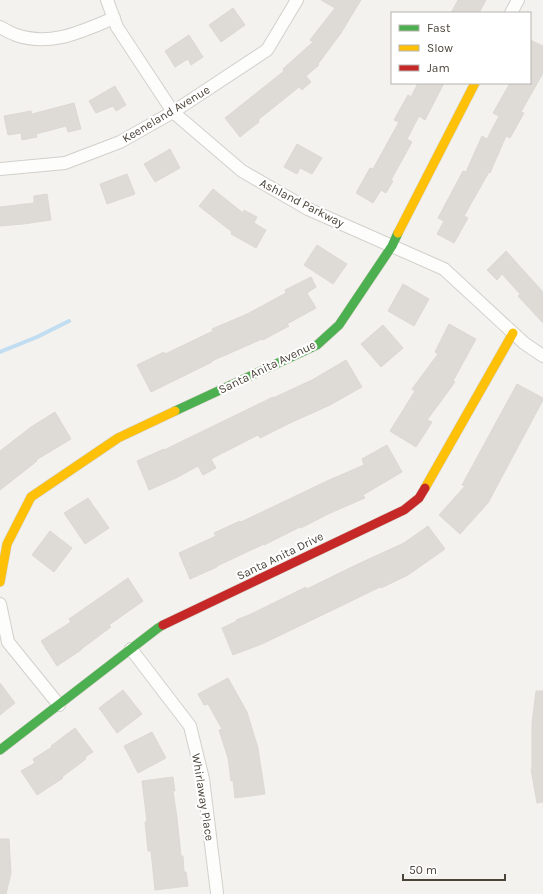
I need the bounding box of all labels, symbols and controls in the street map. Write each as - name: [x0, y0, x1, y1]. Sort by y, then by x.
- legend: [391, 12, 531, 84]
- text: Fast: [427, 21, 451, 35]
- text: Slow: [427, 41, 453, 55]
- text: Jam: [427, 61, 450, 75]
- street label: Keeneland Avenue: [120, 82, 212, 146]
- street label: Ashland Parkway: [257, 176, 347, 230]
- street label: Santa Anita Avenue: [216, 337, 318, 397]
- street label: Santa Anita Drive: [234, 529, 326, 583]
- street label: Whirlaway Place: [189, 752, 217, 842]
- scale bar: [403, 856, 505, 882]
- text: 50 m: [409, 863, 437, 877]

